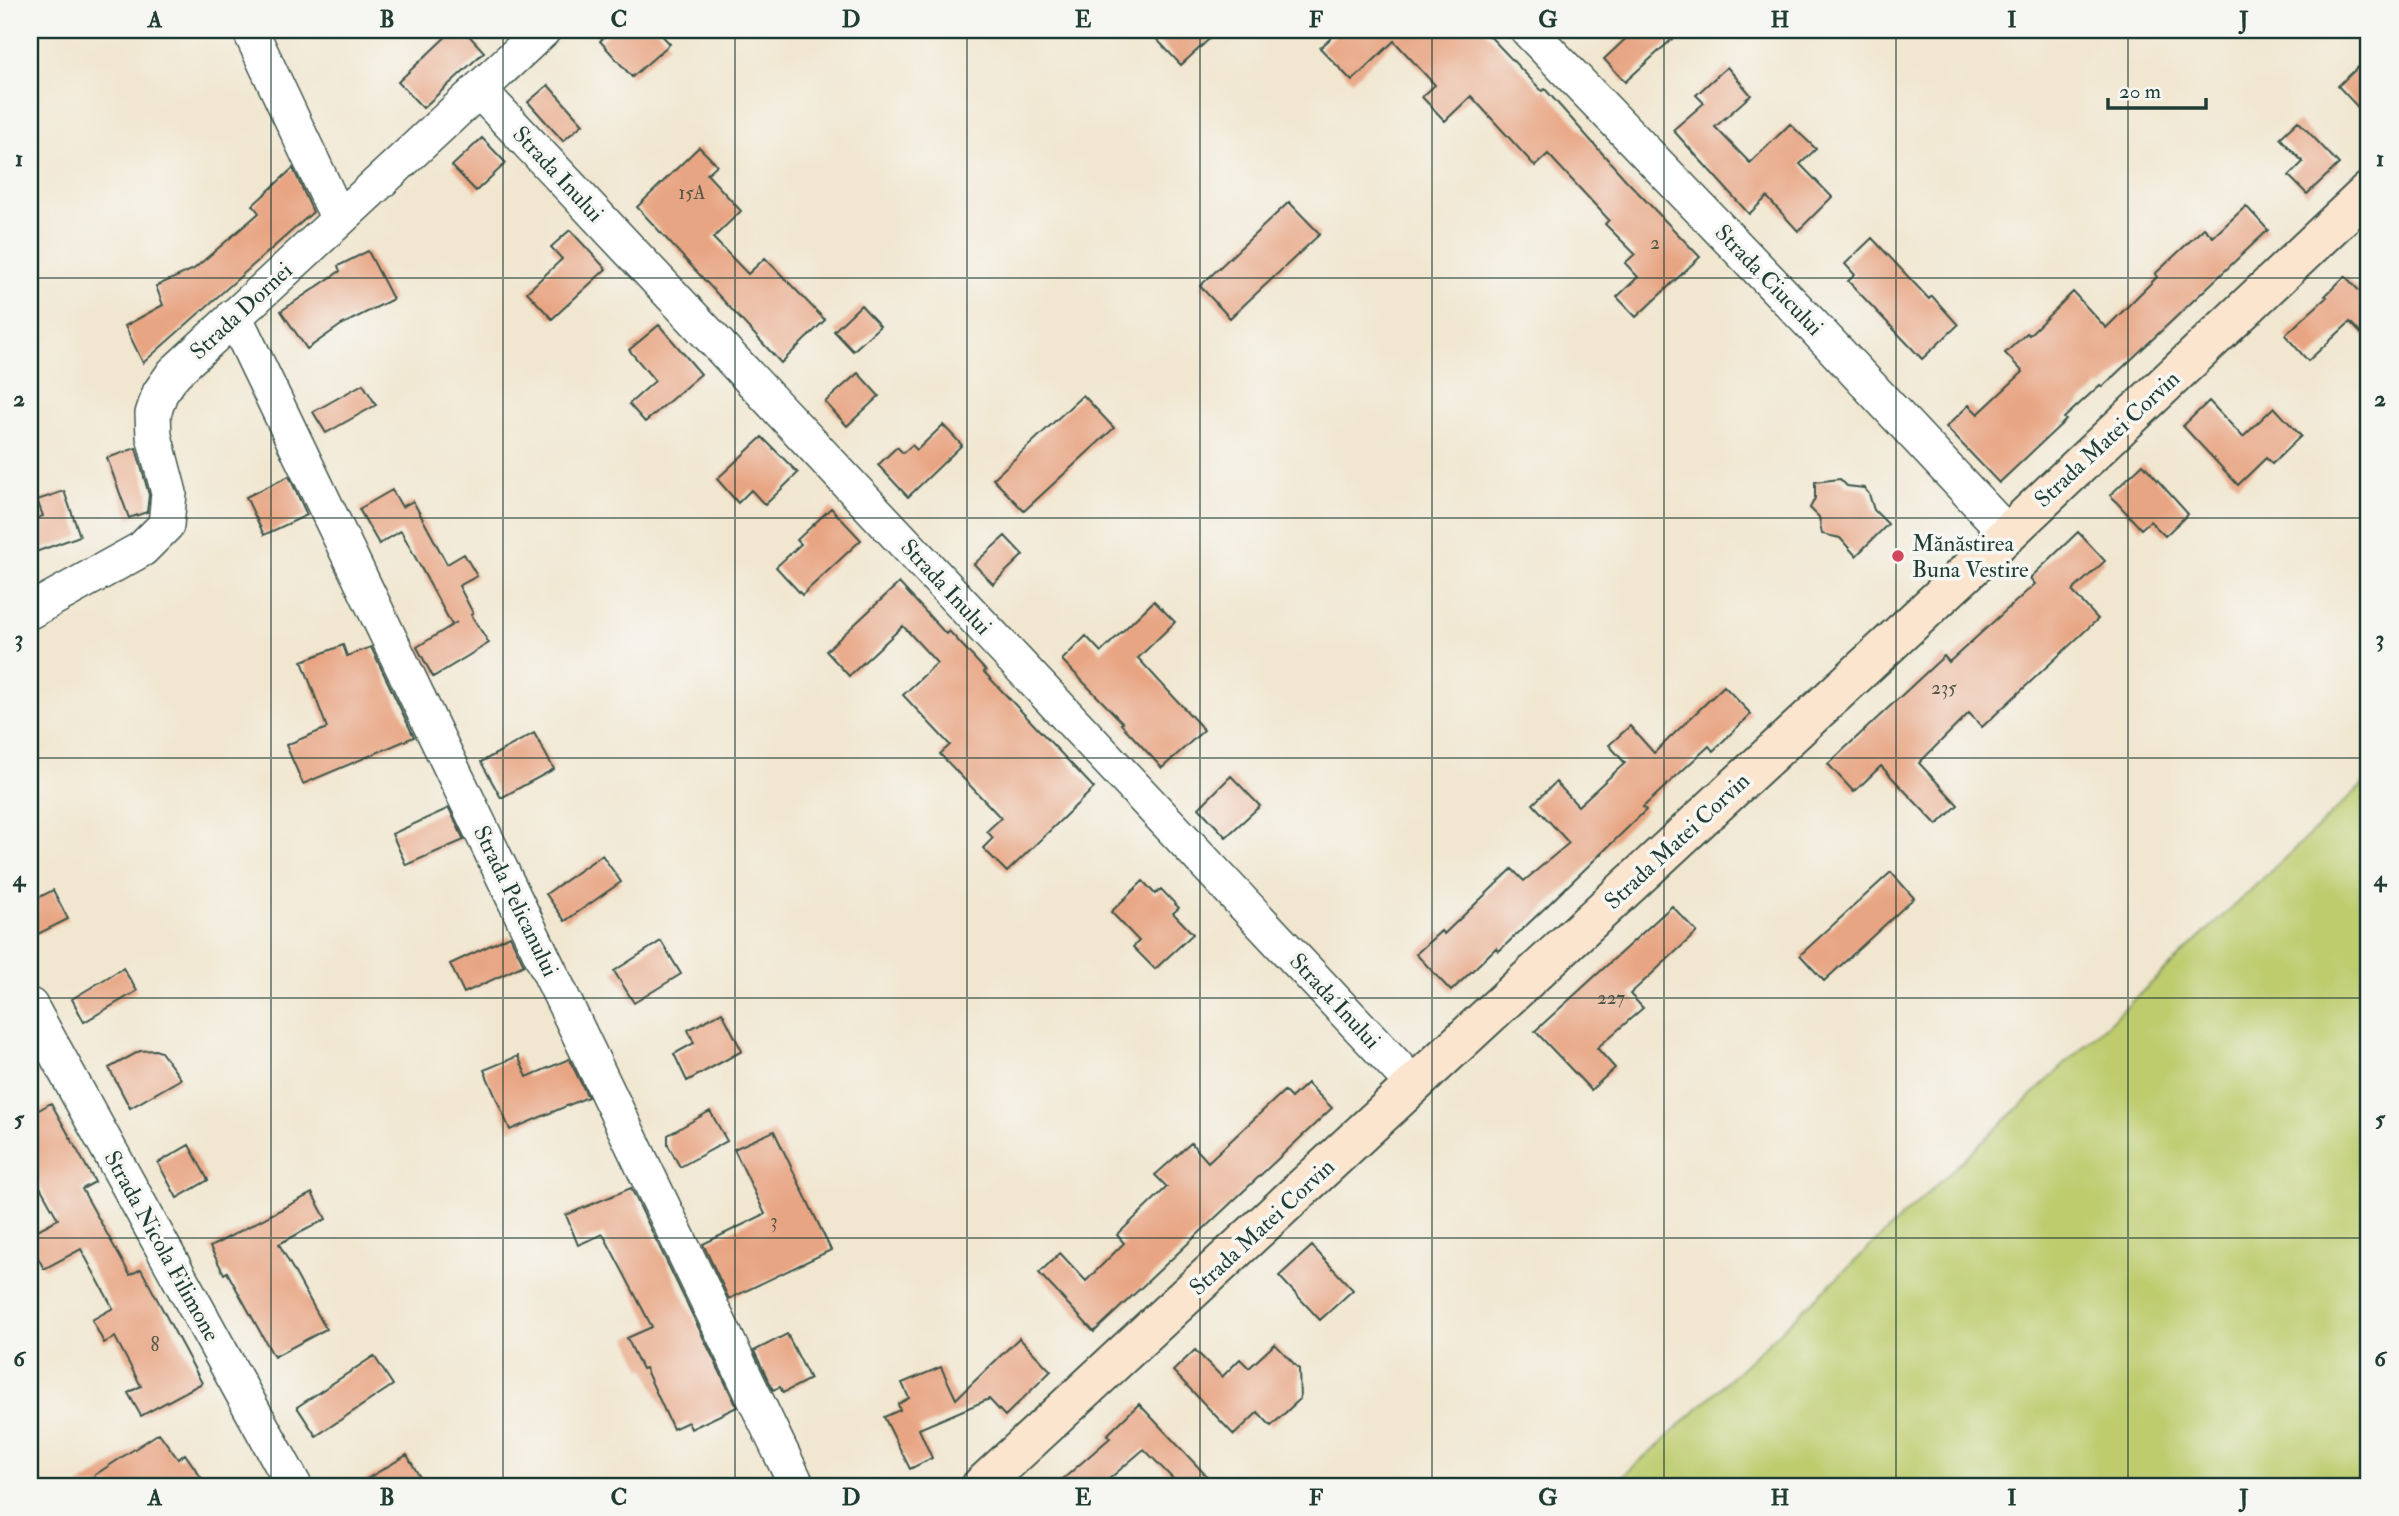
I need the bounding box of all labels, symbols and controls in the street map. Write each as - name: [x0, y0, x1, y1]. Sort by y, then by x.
- text: A: [147, 5, 163, 34]
- text: B: [379, 5, 395, 34]
- text: C: [611, 5, 627, 34]
- text: D: [842, 5, 860, 34]
- text: E: [1075, 5, 1092, 34]
- text: F: [1309, 5, 1324, 34]
- text: G: [1538, 5, 1558, 34]
- text: H: [1771, 5, 1790, 34]
- text: I: [2007, 5, 2017, 34]
- text: J: [2238, 5, 2249, 35]
- scale bar: [2108, 66, 2206, 110]
- text: 20 m: [2119, 78, 2161, 105]
- street label: Strada Inului: [506, 120, 610, 228]
- text: 1: [15, 144, 23, 173]
- text: 1: [2376, 144, 2384, 173]
- house number: 15A: [678, 181, 706, 205]
- street label: Strada Ciucului: [1709, 218, 1829, 342]
- house number: 2: [1650, 231, 1660, 255]
- street label: Strada Dornei: [184, 256, 298, 366]
- street label: Strada Matei Corvin: [2028, 364, 2186, 514]
- text: 2: [13, 384, 25, 413]
- text: 2: [2374, 384, 2386, 413]
- place label: Mănăstirea Buna Vestire: [1912, 529, 2029, 584]
- street label: Strada Inului: [894, 533, 998, 641]
- marker: Mănăstirea Buna Vestire: [1890, 548, 1906, 564]
- text: 3: [15, 624, 23, 653]
- text: 3: [2376, 624, 2384, 653]
- house number: 235: [1931, 676, 1957, 700]
- street label: Strada Matei Corvin: [1598, 766, 1756, 916]
- street label: Strada Pelicanului: [467, 821, 565, 981]
- text: 4: [12, 864, 27, 893]
- text: 4: [2373, 864, 2388, 893]
- street label: Strada Inului: [1283, 947, 1387, 1055]
- house number: 227: [1597, 986, 1625, 1010]
- text: 5: [14, 1104, 25, 1133]
- text: 5: [2375, 1104, 2386, 1133]
- street label: Strada Nicola Filimone: [98, 1146, 227, 1347]
- street label: Strada Matei Corvin: [1183, 1152, 1341, 1302]
- house number: 3: [770, 1209, 778, 1233]
- house number: 8: [151, 1333, 160, 1357]
- text: 6: [13, 1344, 27, 1373]
- text: 6: [2374, 1344, 2388, 1373]
- text: A: [147, 1483, 163, 1512]
- text: B: [379, 1483, 395, 1512]
- text: C: [611, 1483, 627, 1512]
- text: D: [842, 1483, 860, 1512]
- text: E: [1075, 1483, 1092, 1512]
- text: F: [1309, 1483, 1324, 1512]
- text: G: [1538, 1483, 1558, 1512]
- text: H: [1771, 1483, 1790, 1512]
- text: I: [2007, 1483, 2017, 1512]
- text: J: [2238, 1483, 2249, 1513]

